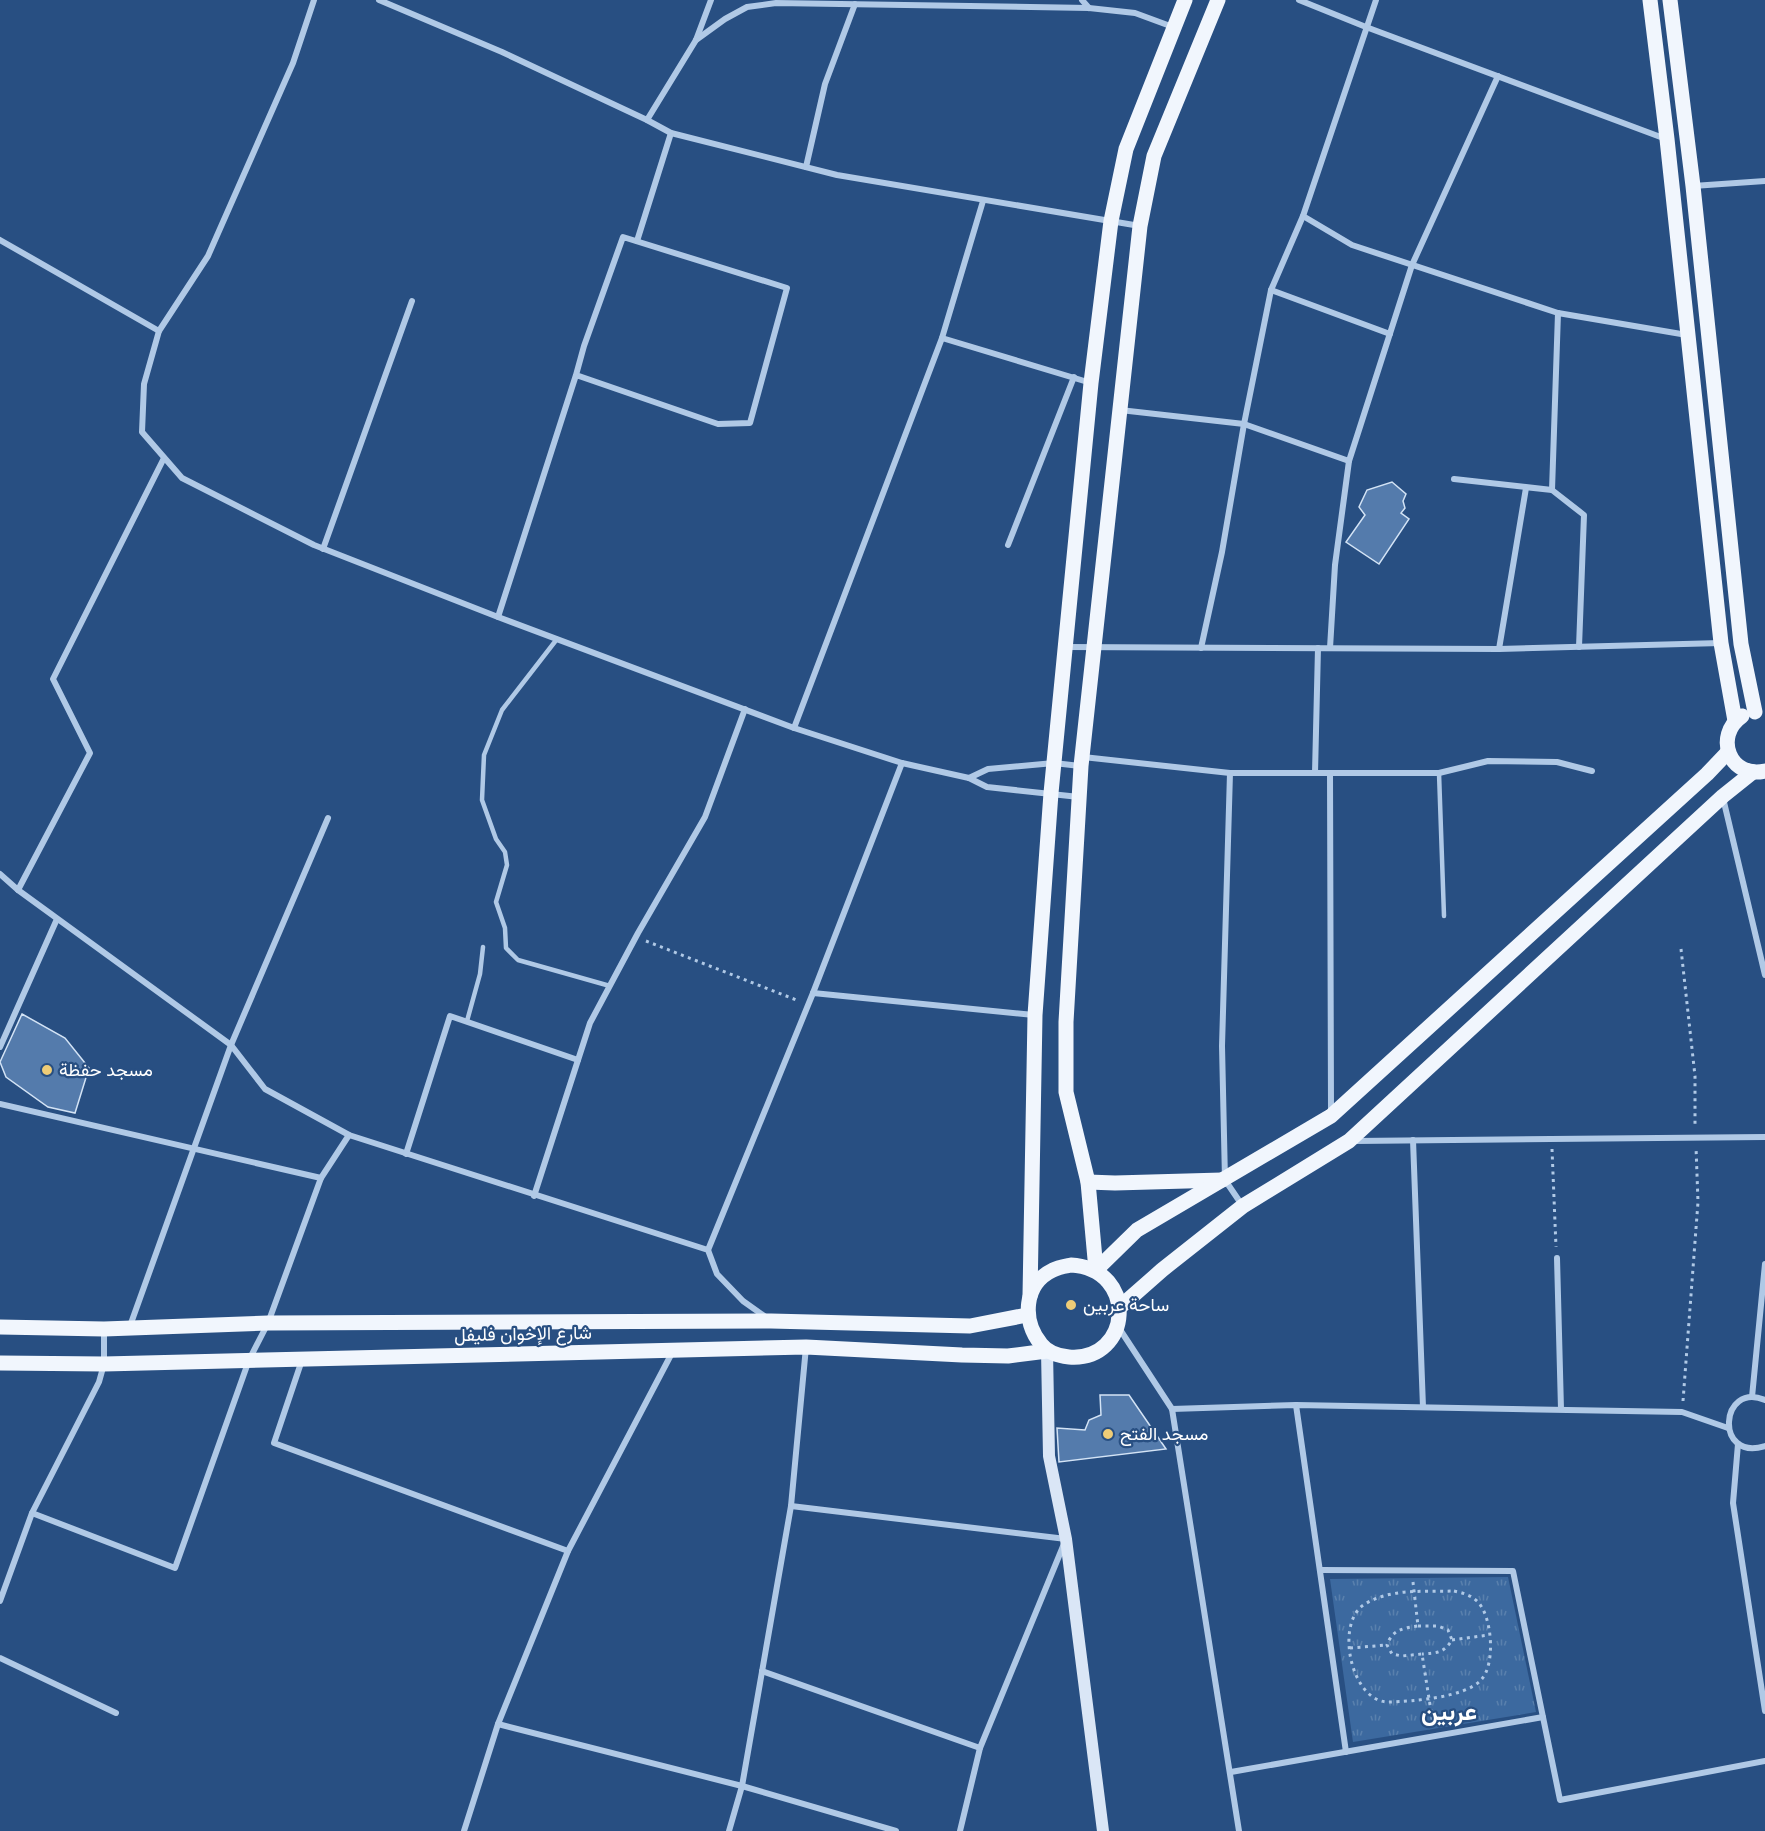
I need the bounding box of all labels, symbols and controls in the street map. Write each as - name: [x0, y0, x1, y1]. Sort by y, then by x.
- place label: مسجد حفظة: [59, 1057, 153, 1081]
- marker: مسجد حفظة: [40, 1063, 54, 1077]
- place label: ساحة عربين: [1083, 1292, 1169, 1316]
- marker: ساحة عربين: [1064, 1298, 1078, 1312]
- street label: شارع الإخوان فليفل: [454, 1320, 592, 1347]
- place label: مسجد الفتح: [1120, 1421, 1208, 1446]
- marker: مسجد الفتح: [1101, 1427, 1115, 1441]
- district label: عربين: [1421, 1694, 1477, 1727]

